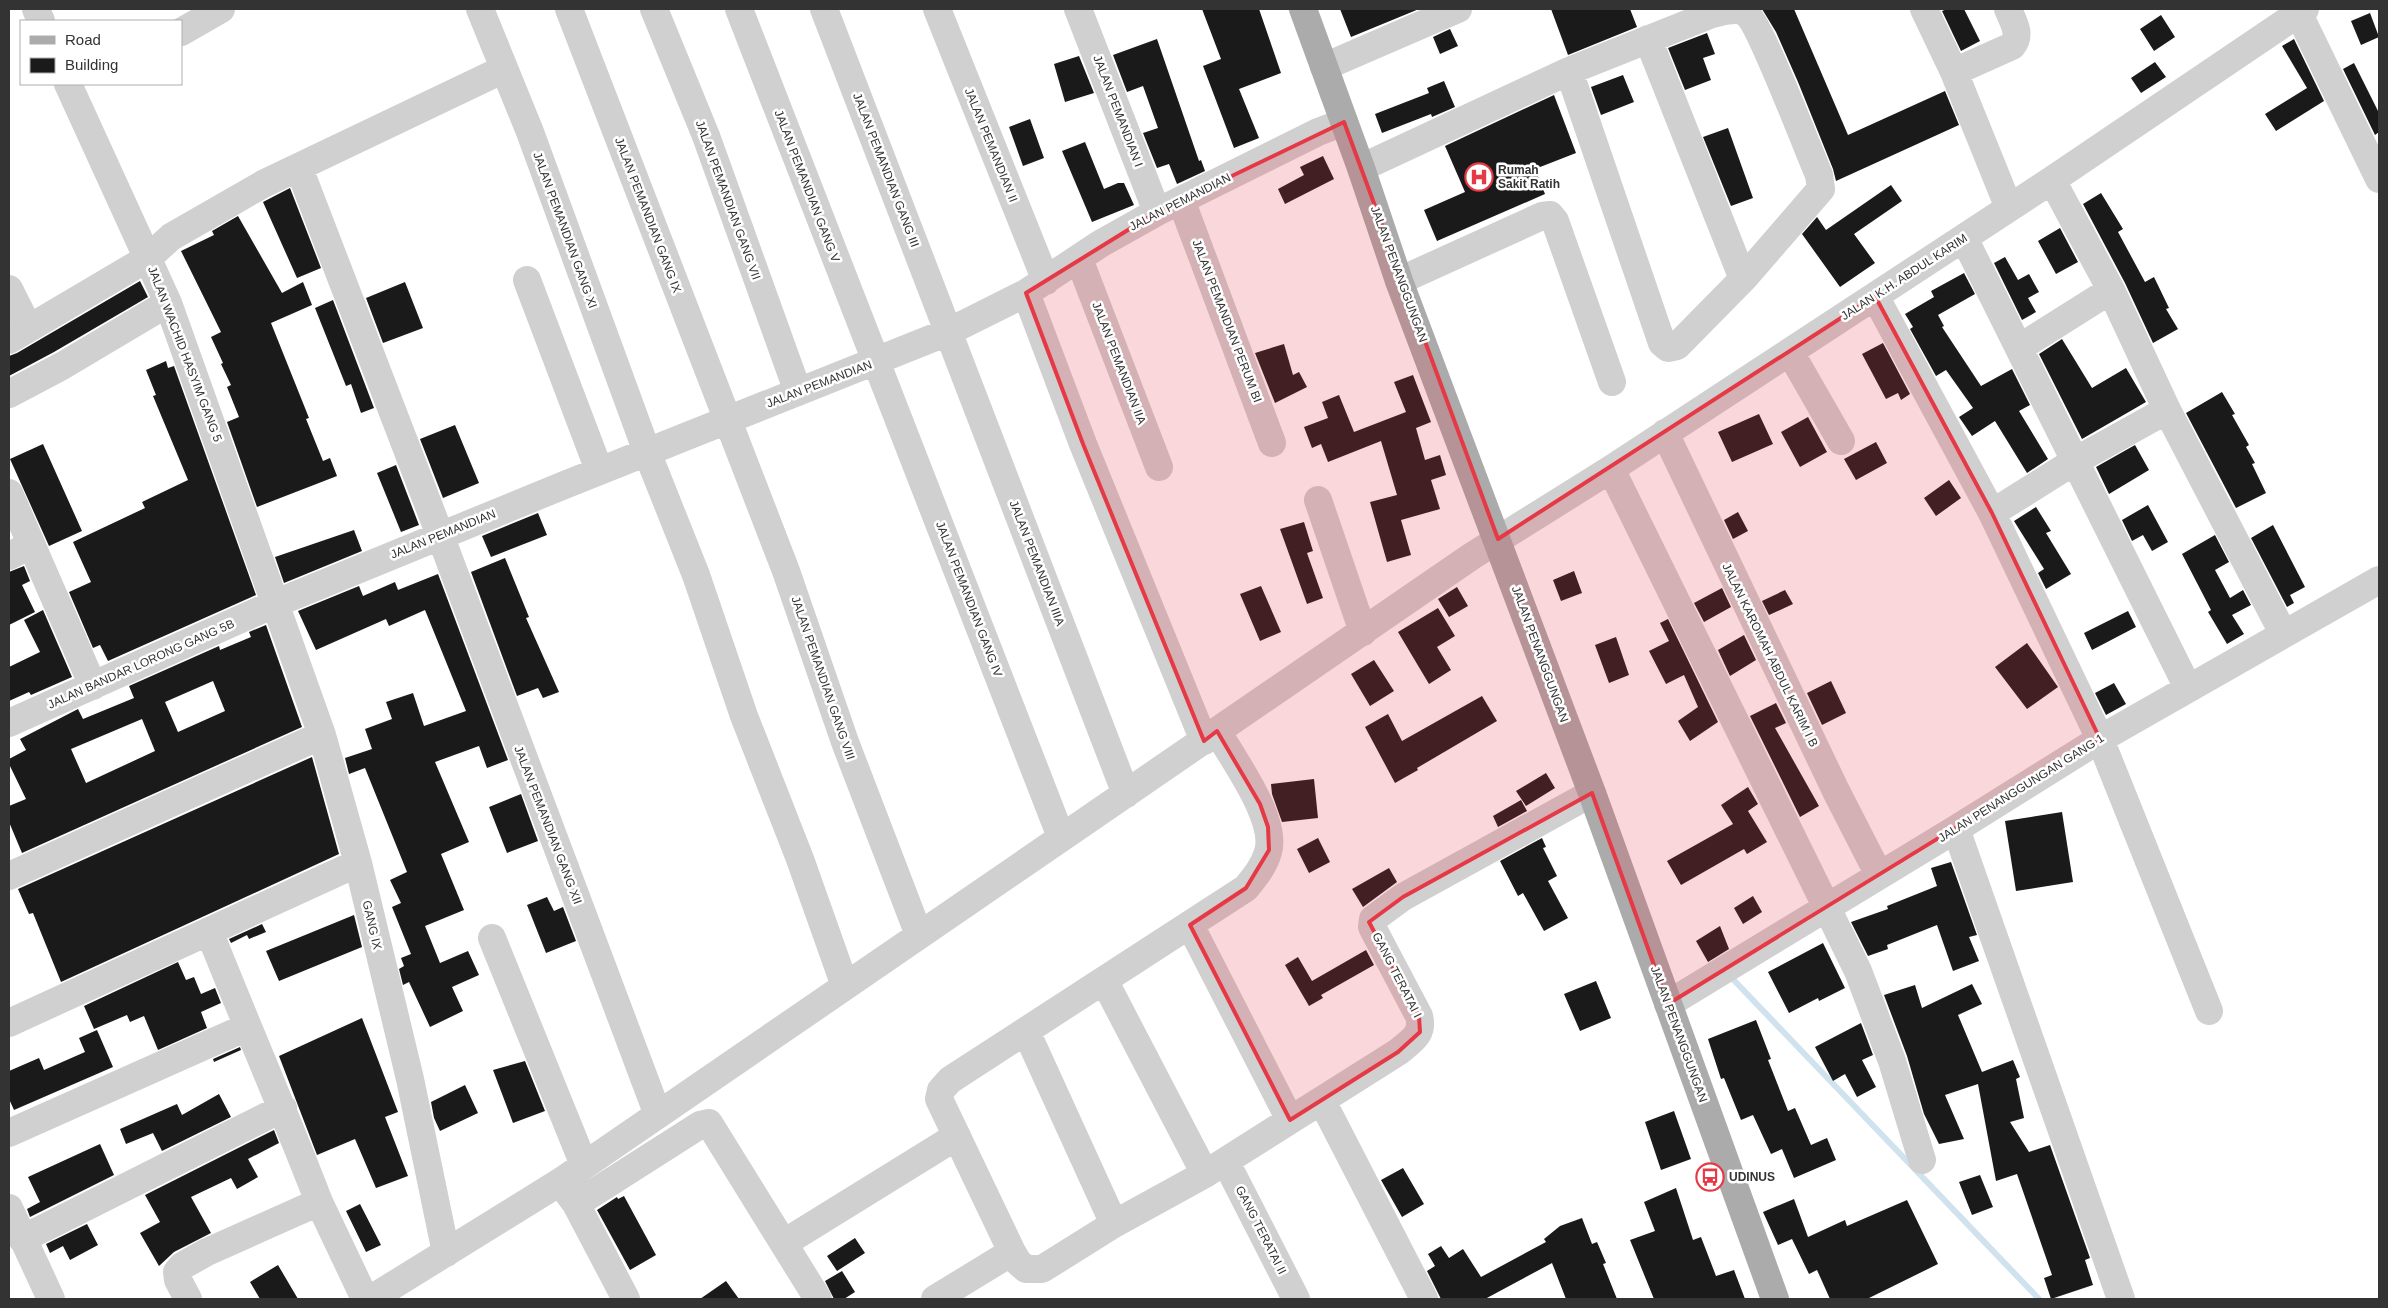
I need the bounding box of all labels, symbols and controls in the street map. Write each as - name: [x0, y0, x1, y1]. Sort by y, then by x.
- legend: [20, 20, 182, 85]
- text: Road: [65, 31, 101, 48]
- street label: JALAN PEMANDIAN I: [1090, 53, 1146, 169]
- text: Building: [65, 56, 118, 73]
- street label: JALAN PEMANDIAN II: [962, 86, 1020, 204]
- street label: JALAN PEMANDIAN GANG III: [850, 91, 922, 249]
- street label: JALAN PEMANDIAN GANG V: [771, 108, 843, 264]
- street label: JALAN PEMANDIAN GANG VII: [693, 118, 763, 282]
- street label: JALAN PEMANDIAN GANG IX: [612, 135, 684, 295]
- street label: JALAN PEMANDIAN GANG XI: [530, 150, 600, 310]
- hospital icon: Rumah Sakit Ratih: [1464, 162, 1494, 192]
- place label: Rumah Sakit Ratih: [1498, 163, 1560, 191]
- street label: JALAN PEMANDIAN: [1127, 170, 1233, 234]
- street label: JALAN PENANGGUNGAN: [1368, 204, 1430, 344]
- street label: JALAN K.H. ABDUL KARIM: [1838, 231, 1970, 323]
- street label: JALAN PEMANDIAN PERUM BI: [1189, 238, 1265, 404]
- street label: JALAN WACHID HASYIM GANG 5: [145, 264, 225, 444]
- street label: JALAN PEMANDIAN IIA: [1089, 300, 1149, 426]
- street label: JALAN PEMANDIAN: [764, 357, 874, 411]
- street label: JALAN PEMANDIAN IIIA: [1007, 498, 1067, 628]
- street label: JALAN PEMANDIAN: [388, 507, 498, 561]
- street label: JALAN PEMANDIAN GANG IV: [933, 519, 1005, 679]
- street label: JALAN KAROMAH ABDUL KARIM I B: [1719, 561, 1821, 749]
- street label: JALAN PENANGGUNGAN: [1509, 584, 1571, 724]
- street label: JALAN PEMANDIAN GANG VIII: [788, 594, 858, 762]
- street label: JALAN BANDAR LORONG GANG 5B: [46, 616, 236, 712]
- street label: JALAN PENANGGUNGAN GANG 1: [1936, 731, 2107, 845]
- street label: JALAN PEMANDIAN GANG XII: [511, 744, 585, 906]
- street label: GANG IX: [360, 899, 384, 951]
- street label: GANG TERATAI I: [1369, 930, 1425, 1020]
- street label: JALAN PENANGGUNGAN: [1648, 964, 1710, 1104]
- bus stop icon: UDINUS: [1695, 1162, 1725, 1192]
- place label: UDINUS: [1729, 1170, 1775, 1184]
- street label: GANG TERATAI II: [1233, 1183, 1289, 1277]

